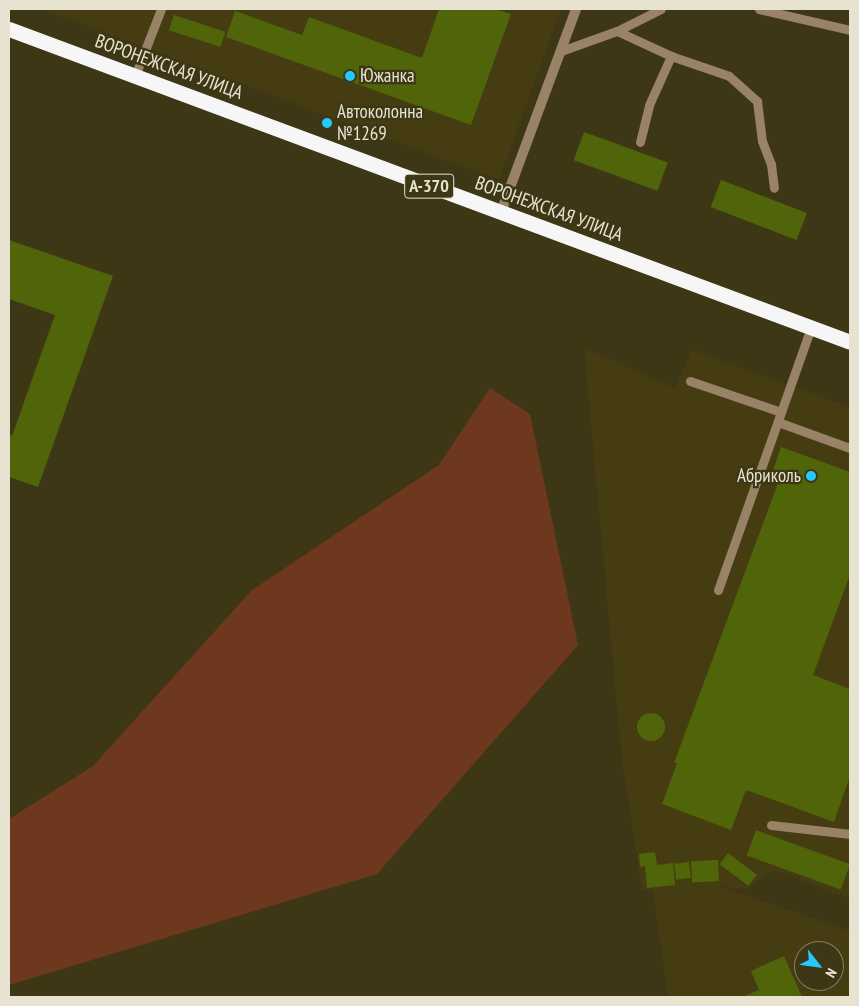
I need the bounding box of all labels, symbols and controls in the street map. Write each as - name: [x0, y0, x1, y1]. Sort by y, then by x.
- street label: ВОРОНЕЖСКАЯ УЛИЦА: [92, 30, 246, 104]
- place label: Южанка: [360, 65, 415, 87]
- marker: Южанка: [344, 70, 356, 82]
- place label: Автоколонна №1269: [337, 101, 423, 145]
- marker: Автоколонна №1269: [321, 117, 333, 129]
- road number: А-370: [404, 170, 454, 202]
- street label: ВОРОНЕЖСКАЯ УЛИЦА: [472, 172, 626, 246]
- place label: Абриколь: [737, 465, 801, 487]
- marker: Абриколь: [805, 470, 817, 482]
- north arrow: [794, 941, 844, 991]
- text: N: [821, 965, 841, 981]

